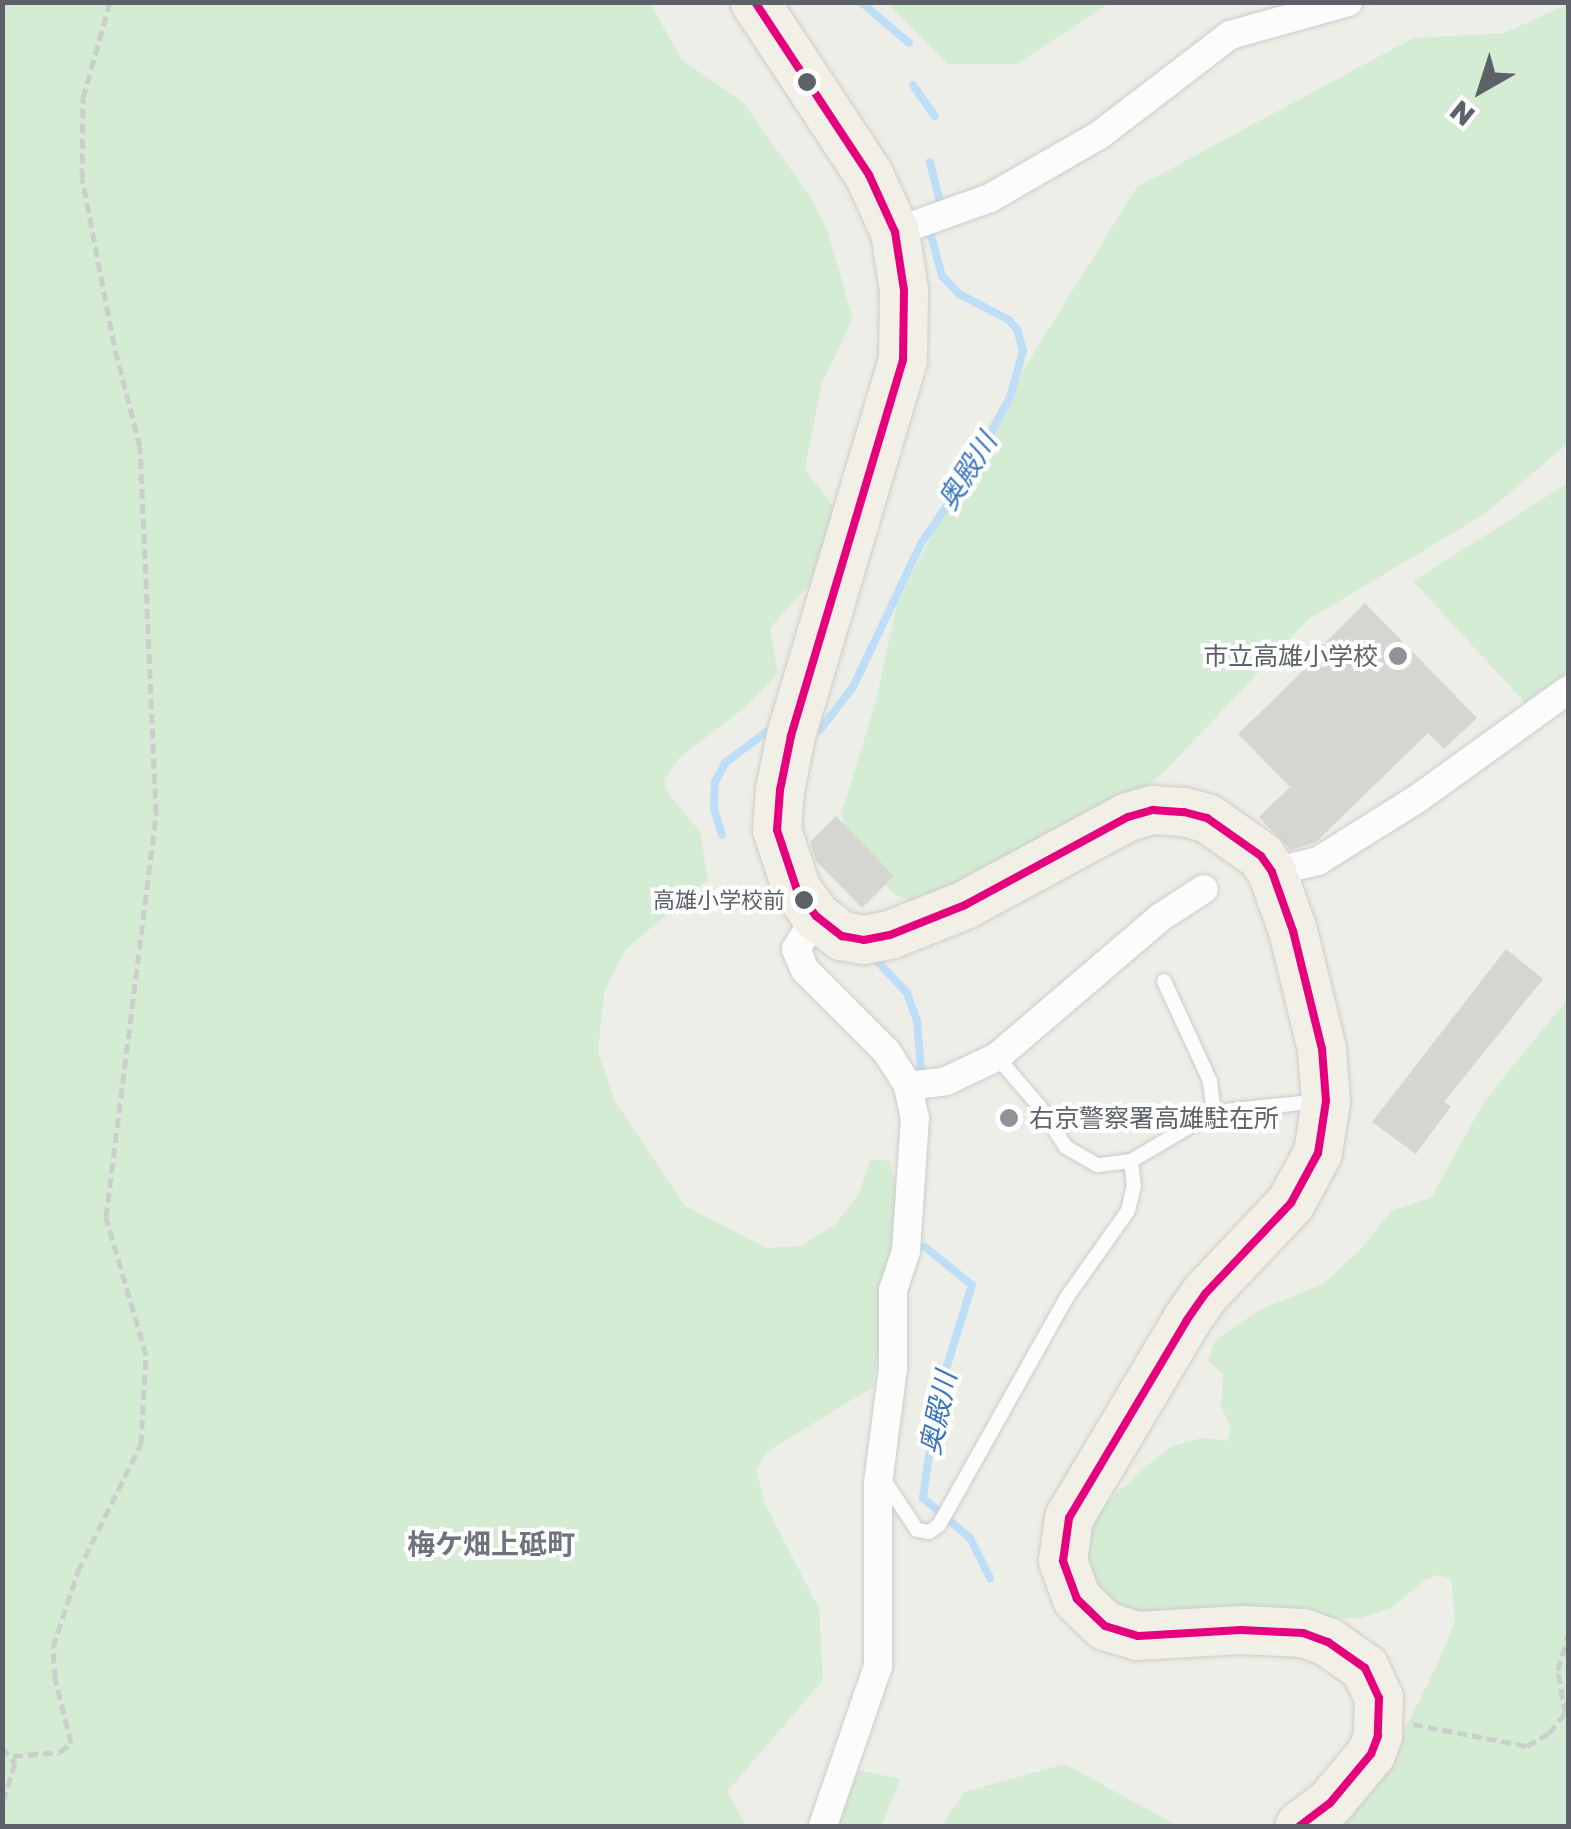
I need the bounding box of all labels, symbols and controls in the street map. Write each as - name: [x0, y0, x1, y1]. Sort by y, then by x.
- north arrow: [1431, 40, 1531, 140]
- unlabelled marker: [797, 72, 817, 92]
- text: N: [1443, 94, 1480, 133]
- water label: 奥殿川: [930, 426, 1004, 516]
- place label: 市立高雄小学校: [1203, 641, 1378, 671]
- marker: 市立高雄小学校: [1387, 645, 1409, 667]
- place label: 高雄小学校前: [653, 887, 785, 913]
- marker: 高雄小学校前: [794, 890, 814, 910]
- place label: 右京警察署高雄駐在所: [1029, 1103, 1279, 1133]
- marker: 右京警察署高雄駐在所: [998, 1107, 1020, 1129]
- water label: 奥殿川: [913, 1368, 963, 1458]
- district label: 梅ケ畑上砥町: [407, 1527, 575, 1561]

